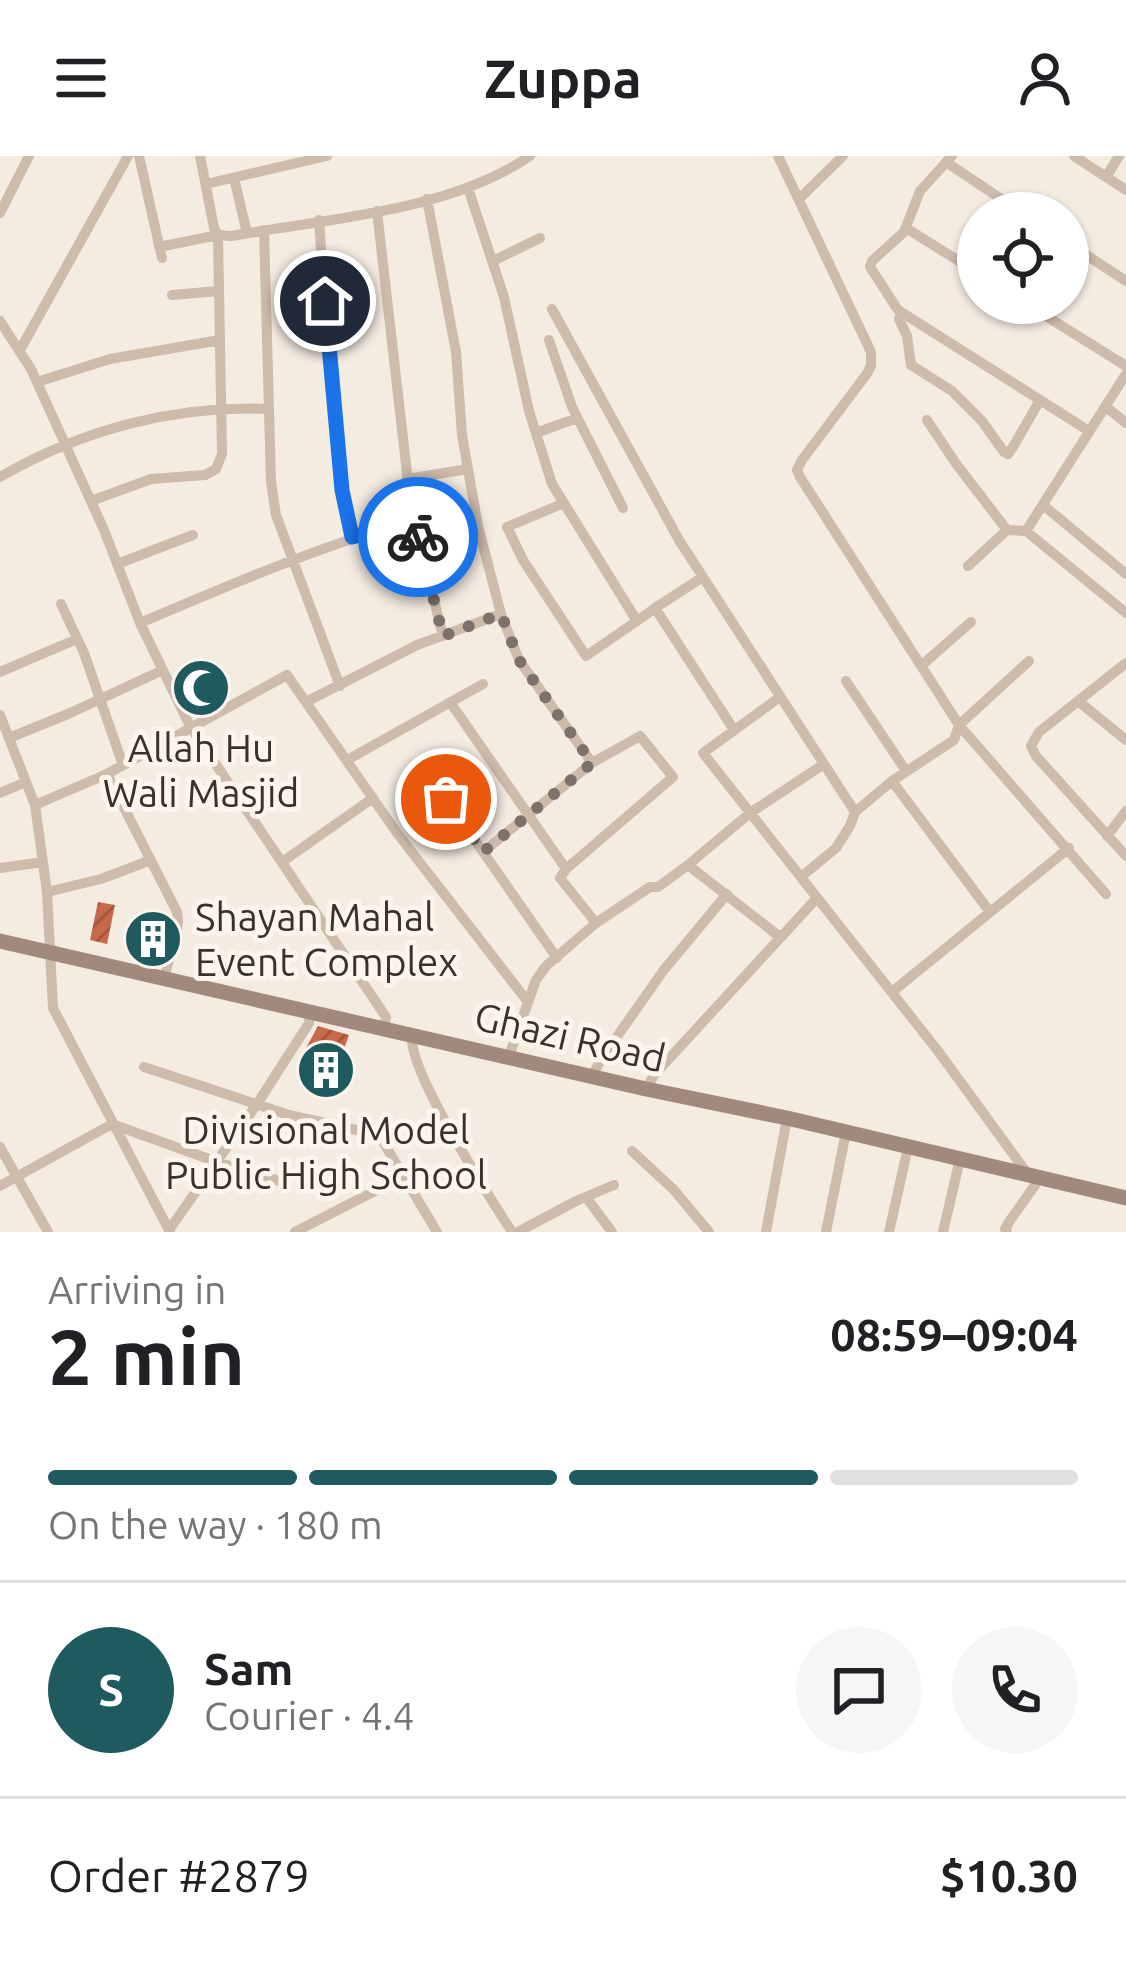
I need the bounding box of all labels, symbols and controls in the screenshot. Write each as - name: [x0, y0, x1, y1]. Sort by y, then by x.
- icon: menu: [48, 45, 114, 111]
- icon: person: [1012, 45, 1078, 111]
- text: Zuppa: [484, 48, 642, 108]
- map controls: [957, 192, 1089, 324]
- button: locate: [957, 192, 1089, 324]
- pin: [274, 250, 376, 352]
- icon: home: [292, 268, 358, 334]
- courier: [358, 477, 478, 597]
- icon: bike: [385, 504, 451, 570]
- mosque icon: Allah Hu Wali Masjid: [170, 657, 232, 719]
- place label: Allah Hu Wali Masjid: [103, 726, 299, 814]
- pin: [395, 748, 497, 850]
- icon: bag: [413, 766, 479, 832]
- place label: Shayan Mahal Event Complex: [195, 895, 458, 983]
- building icon: Shayan Mahal Event Complex: [122, 908, 184, 970]
- street label: Ghazi Road: [471, 994, 670, 1079]
- building icon: Divisional Model Public High School: [295, 1039, 357, 1101]
- place label: Divisional Model Public High School: [165, 1108, 487, 1196]
- text: Arriving in: [48, 1268, 226, 1311]
- text: 08:59–09:04: [830, 1309, 1078, 1360]
- text: 2 min: [48, 1312, 245, 1400]
- text: On the way · 180 m: [48, 1503, 383, 1546]
- button: chat: [796, 1627, 922, 1753]
- button: phone: [952, 1627, 1078, 1753]
- text: Sam: [204, 1643, 293, 1694]
- text: S: [98, 1664, 124, 1715]
- text: Courier · 4.4: [204, 1694, 415, 1737]
- text: Order #2879: [48, 1850, 310, 1901]
- text: $10.30: [940, 1850, 1078, 1901]

